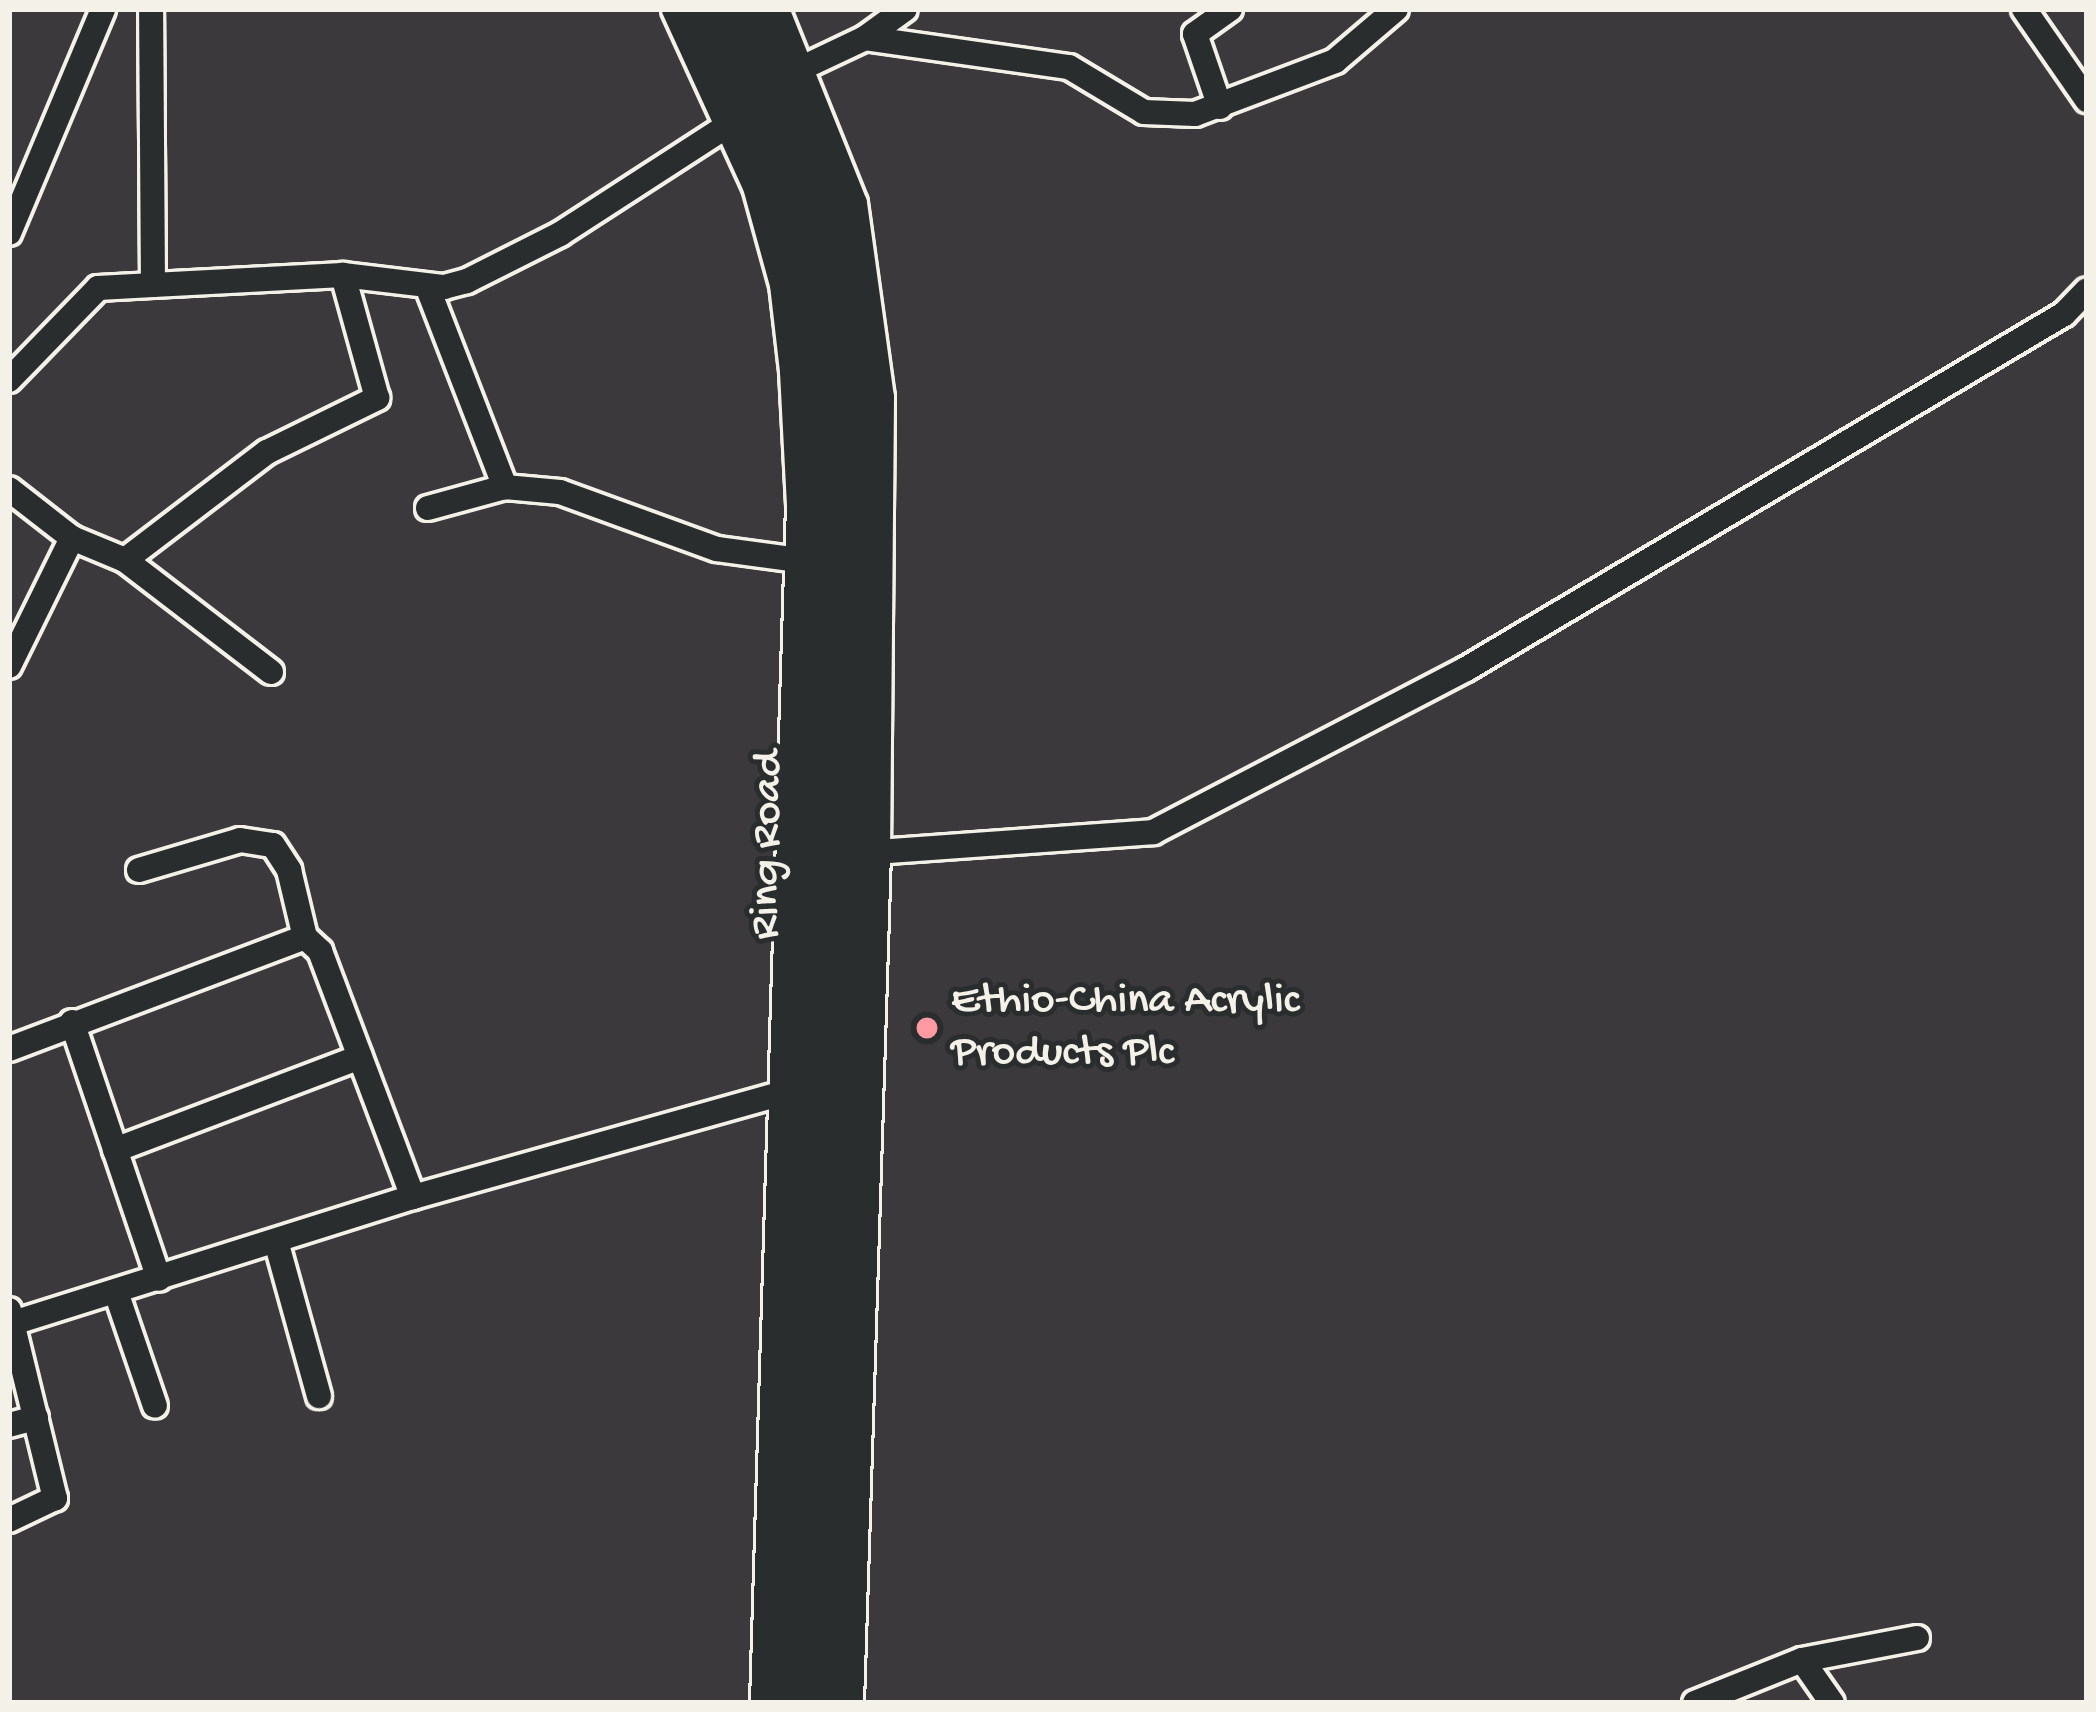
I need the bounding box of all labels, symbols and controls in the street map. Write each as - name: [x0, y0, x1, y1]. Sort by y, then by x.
- street label: Ring Road: [740, 750, 798, 940]
- place label: Ethio-China Acrylic Products Plc: [951, 975, 1299, 1081]
- marker: Ethio-China Acrylic Products Plc: [914, 1015, 940, 1041]

